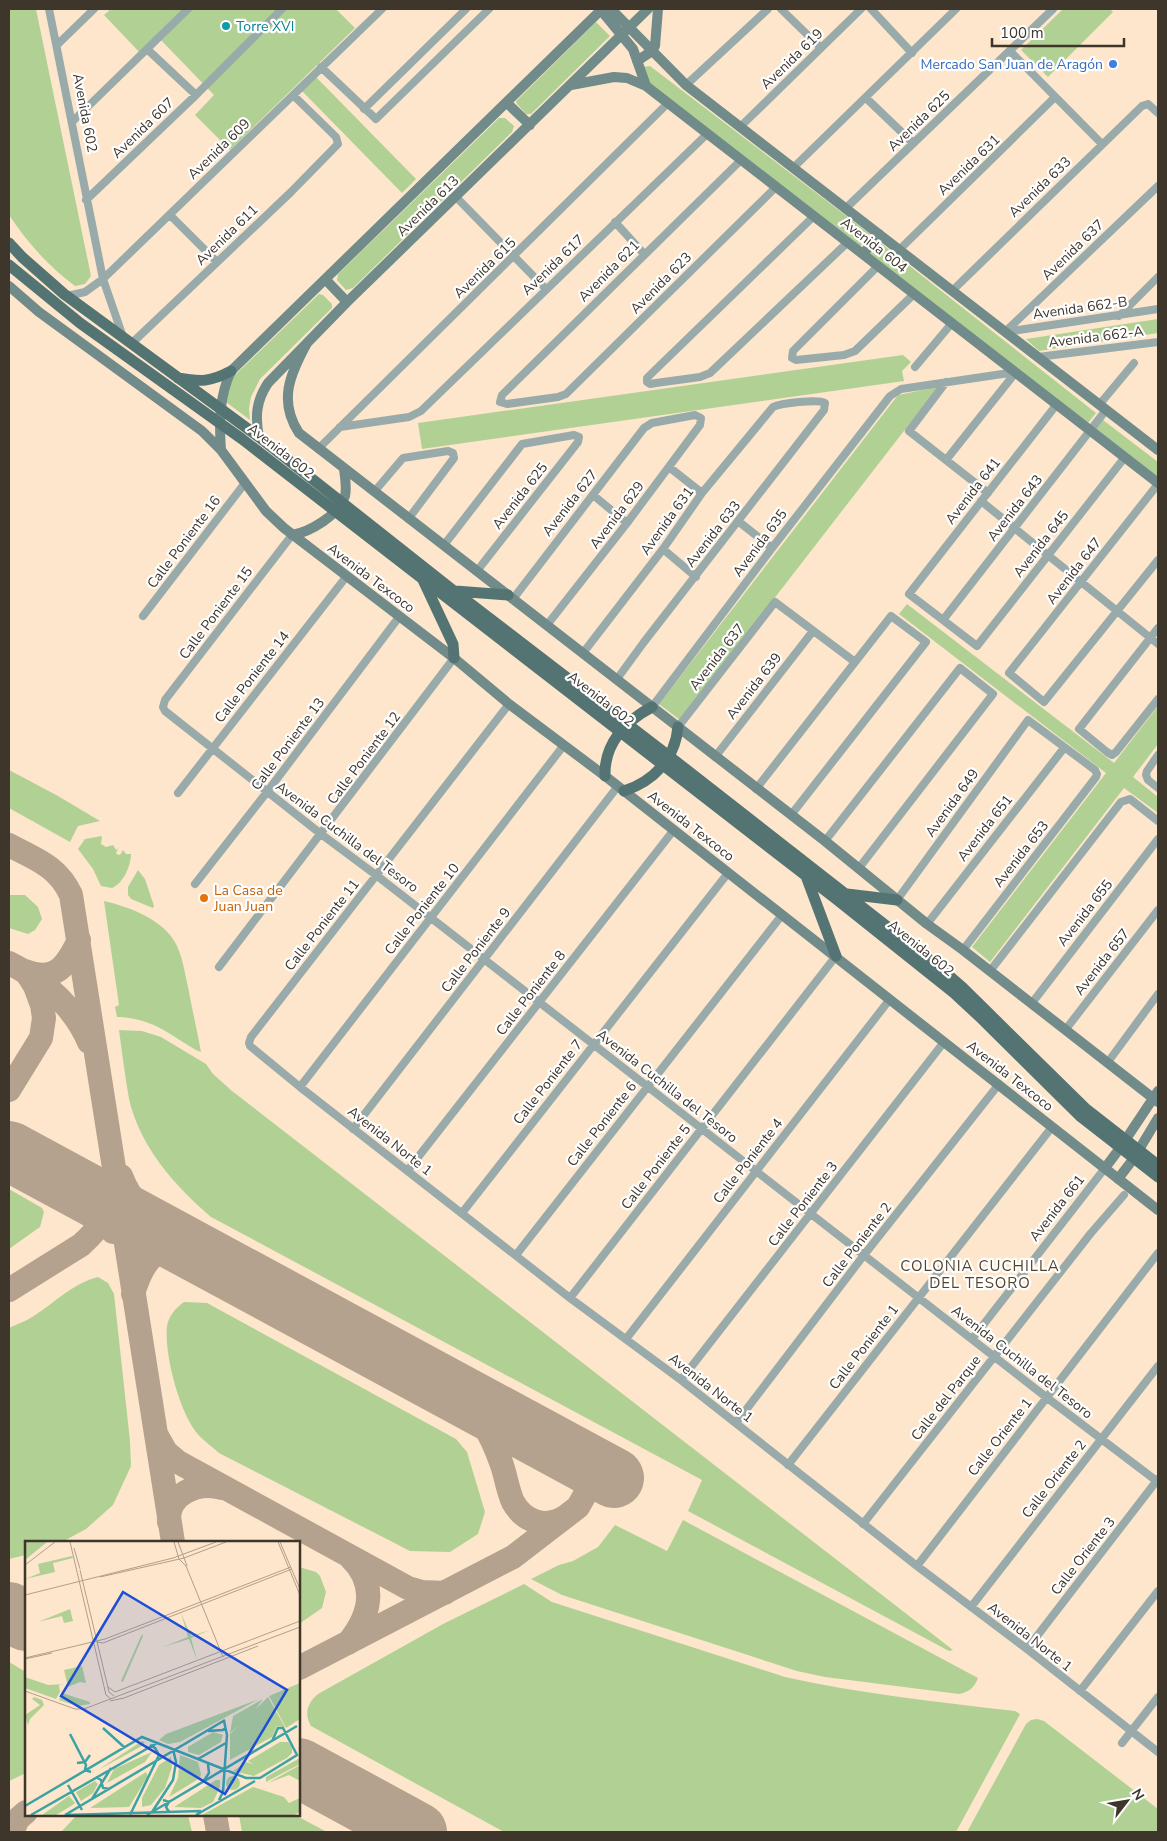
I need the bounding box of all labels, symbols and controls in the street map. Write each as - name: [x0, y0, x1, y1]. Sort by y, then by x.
- scale bar: [992, 15, 1124, 47]
- place label: Torre XVI: [236, 17, 294, 36]
- marker: Torre XVI: [220, 20, 232, 32]
- text: 100 m: [1000, 23, 1044, 43]
- street label: Avenida 619: [757, 24, 827, 94]
- place label: Mercado San Juan de Aragón: [921, 55, 1103, 74]
- marker: Mercado San Juan de Aragón: [1107, 58, 1119, 70]
- street label: Avenida 602: [68, 72, 102, 154]
- street label: Avenida 625: [884, 86, 954, 156]
- street label: Avenida 607: [108, 93, 178, 163]
- street label: Avenida 609: [184, 114, 254, 184]
- street label: Avenida 631: [934, 130, 1004, 200]
- street label: Avenida 633: [1005, 152, 1075, 222]
- street label: Avenida 613: [393, 171, 463, 241]
- street label: Avenida 611: [192, 200, 262, 270]
- street label: Avenida 604: [837, 213, 911, 277]
- street label: Avenida 637: [1038, 215, 1108, 285]
- street label: Avenida 617: [518, 230, 588, 300]
- street label: Avenida 615: [450, 233, 520, 303]
- street label: Avenida 621: [574, 236, 644, 306]
- street label: Avenida 623: [626, 248, 696, 318]
- street label: Avenida 662-B: [1031, 292, 1129, 324]
- street label: Avenida 662-A: [1047, 322, 1145, 352]
- street label: Avenida 602: [244, 419, 318, 483]
- street label: Avenida 641: [941, 454, 1005, 528]
- street label: Avenida 625: [488, 459, 552, 533]
- street label: Avenida 627: [538, 466, 602, 540]
- street label: Avenida 643: [983, 471, 1047, 545]
- street label: Avenida 629: [585, 477, 649, 553]
- street label: Avenida 631: [636, 483, 698, 559]
- street label: Calle Poniente 16: [143, 492, 225, 592]
- street label: Avenida 633: [681, 497, 745, 571]
- street label: Avenida 635: [728, 505, 792, 581]
- street label: Avenida 645: [1009, 507, 1073, 581]
- street label: Avenida 647: [1042, 534, 1106, 608]
- street label: Avenida Texcoco: [323, 539, 419, 617]
- street label: Calle Poniente 15: [175, 563, 257, 663]
- street label: Avenida 637: [685, 620, 749, 694]
- street label: Calle Poniente 14: [210, 627, 294, 727]
- street label: Avenida 639: [722, 649, 786, 723]
- street label: Avenida 602: [564, 667, 638, 731]
- street label: Calle Poniente 13: [247, 694, 329, 794]
- street label: Calle Poniente 12: [323, 708, 405, 808]
- street label: Avenida 649: [921, 765, 983, 841]
- street label: Avenida Cuchilla del Tesoro: [272, 777, 422, 897]
- street label: Avenida Texcoco: [644, 786, 738, 866]
- street label: Avenida 651: [953, 791, 1017, 865]
- street label: Avenida 653: [989, 817, 1053, 891]
- street label: Calle Poniente 10: [380, 859, 464, 959]
- street label: Calle Poniente 11: [280, 875, 364, 975]
- street label: Avenida 655: [1053, 876, 1117, 950]
- place label: La Casa de Juan Juan: [213, 881, 283, 916]
- marker: La Casa de Juan Juan: [198, 892, 210, 904]
- street label: Calle Poniente 9: [437, 904, 515, 996]
- street label: Avenida 602: [884, 915, 958, 981]
- street label: Avenida 657: [1070, 925, 1134, 999]
- street label: Calle Poniente 8: [492, 947, 570, 1039]
- street label: Avenida Cuchilla del Tesoro: [592, 1025, 742, 1147]
- street label: Calle Poniente 7: [509, 1036, 587, 1128]
- street label: Avenida Texcoco: [963, 1036, 1057, 1116]
- street label: Calle Poniente 6: [563, 1078, 641, 1170]
- street label: Avenida Norte 1: [344, 1102, 436, 1180]
- street label: Calle Poniente 4: [709, 1115, 787, 1207]
- street label: Calle Poniente 5: [617, 1121, 695, 1213]
- street label: Calle Poniente 3: [764, 1158, 842, 1250]
- street label: Avenida 661: [1025, 1171, 1089, 1245]
- street label: Calle Poniente 2: [818, 1199, 896, 1291]
- district label: COLONIA CUCHILLA DEL TESORO: [900, 1256, 1060, 1293]
- street label: Calle Poniente 1: [825, 1301, 903, 1393]
- street label: Avenida Cuchilla del Tesoro: [947, 1301, 1097, 1423]
- street label: Avenida Norte 1: [665, 1349, 757, 1427]
- street label: Calle del Parque: [907, 1351, 985, 1445]
- street label: Calle Oriente 1: [963, 1394, 1037, 1480]
- street label: Calle Oriente 2: [1017, 1436, 1091, 1522]
- street label: Calle Oriente 3: [1046, 1513, 1120, 1599]
- inset map: [25, 1541, 300, 1816]
- street label: Avenida Norte 1: [984, 1598, 1076, 1676]
- north arrow: [1102, 1776, 1152, 1826]
- text: N: [1127, 1785, 1149, 1804]

